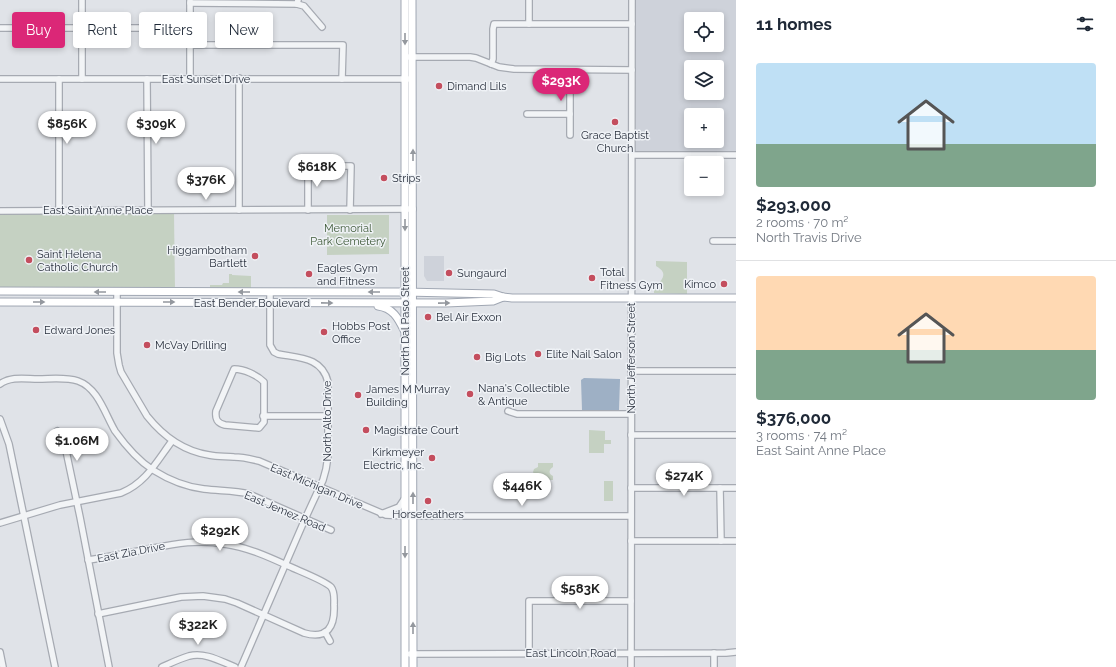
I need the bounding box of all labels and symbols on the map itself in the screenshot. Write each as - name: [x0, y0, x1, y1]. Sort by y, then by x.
- one-way arrow: [402, 33, 408, 46]
- pin: $293K: [533, 68, 589, 102]
- street label: East Sunset Drive: [162, 73, 251, 86]
- place label: Dimand Lils: [447, 80, 507, 93]
- marker: Dimand Lils: [434, 81, 444, 91]
- pin: $856K: [39, 111, 95, 145]
- pin: $309K: [128, 111, 184, 145]
- marker: Grace Baptist Church: [610, 117, 620, 127]
- place label: Grace Baptist Church: [581, 129, 649, 155]
- one-way arrow: [410, 148, 416, 161]
- pin: $618K: [289, 154, 345, 188]
- pin: $376K: [178, 167, 234, 201]
- place label: Strips: [392, 172, 421, 185]
- marker: Strips: [379, 173, 389, 183]
- street label: East Saint Anne Place: [43, 204, 153, 217]
- one-way arrow: [402, 219, 408, 232]
- park label: Memorial Park Cemetery: [310, 222, 386, 248]
- place label: Higgambotham Bartlett: [167, 244, 247, 270]
- place label: Saint Helena Catholic Church: [37, 248, 118, 274]
- marker: Higgambotham Bartlett: [250, 251, 260, 261]
- marker: Saint Helena Catholic Church: [24, 255, 34, 265]
- place label: Eagles Gym and Fitness: [317, 262, 378, 288]
- street label: North Dal Paso Street: [399, 266, 412, 375]
- place label: Total Fitness Gym: [600, 266, 663, 292]
- place label: Sungaurd: [457, 267, 507, 280]
- marker: Sungaurd: [444, 268, 454, 278]
- marker: Eagles Gym and Fitness: [304, 269, 314, 279]
- marker: Total Fitness Gym: [587, 273, 597, 283]
- place label: Kimco: [684, 278, 716, 291]
- marker: Kimco: [719, 279, 729, 289]
- one-way arrow: [93, 289, 106, 295]
- one-way arrow: [237, 289, 250, 295]
- one-way arrow: [367, 289, 380, 295]
- street label: East Bender Boulevard: [194, 297, 310, 310]
- one-way arrow: [33, 299, 46, 305]
- one-way arrow: [163, 299, 175, 306]
- one-way arrow: [321, 300, 334, 306]
- one-way arrow: [438, 300, 451, 306]
- street label: North Jefferson Street: [625, 302, 638, 414]
- place label: Bel Air Exxon: [436, 311, 502, 324]
- marker: Bel Air Exxon: [423, 312, 433, 322]
- place label: Hobbs Post Office: [332, 320, 391, 346]
- place label: Edward Jones: [44, 324, 115, 337]
- marker: Edward Jones: [31, 325, 41, 335]
- marker: Hobbs Post Office: [319, 327, 329, 337]
- place label: McVay Drilling: [155, 339, 227, 352]
- marker: McVay Drilling: [142, 340, 152, 350]
- place label: Elite Nail Salon: [546, 348, 622, 361]
- marker: Elite Nail Salon: [533, 349, 543, 359]
- place label: Big Lots: [485, 351, 526, 364]
- marker: Big Lots: [472, 352, 482, 362]
- street label: North Alto Drive: [321, 380, 334, 461]
- place label: Nana's Collectible & Antique: [478, 382, 570, 408]
- place label: James M Murray Building: [366, 383, 450, 409]
- marker: Nana's Collectible & Antique: [465, 389, 475, 399]
- marker: James M Murray Building: [353, 390, 363, 400]
- place label: Magistrate Court: [374, 424, 459, 437]
- marker: Magistrate Court: [361, 425, 371, 435]
- pin: $1.06M: [44, 428, 110, 462]
- place label: Kirkmeyer Electric, Inc.: [363, 446, 424, 472]
- marker: Kirkmeyer Electric, Inc.: [427, 453, 437, 463]
- street label: East Michigan Drive: [268, 461, 366, 512]
- pin: $274K: [656, 463, 712, 497]
- pin: $446K: [494, 473, 550, 507]
- street label: East Jemez Road: [242, 488, 327, 534]
- one-way arrow: [410, 491, 416, 504]
- marker: Horsefeathers: [423, 496, 433, 506]
- place label: Horsefeathers: [392, 508, 464, 521]
- pin: $292K: [192, 518, 248, 552]
- street label: East Zia Drive: [96, 539, 167, 565]
- one-way arrow: [402, 546, 408, 559]
- pin: $583K: [552, 576, 608, 610]
- pin: $322K: [170, 612, 226, 646]
- one-way arrow: [410, 621, 416, 634]
- street label: East Lincoln Road: [526, 647, 617, 660]

